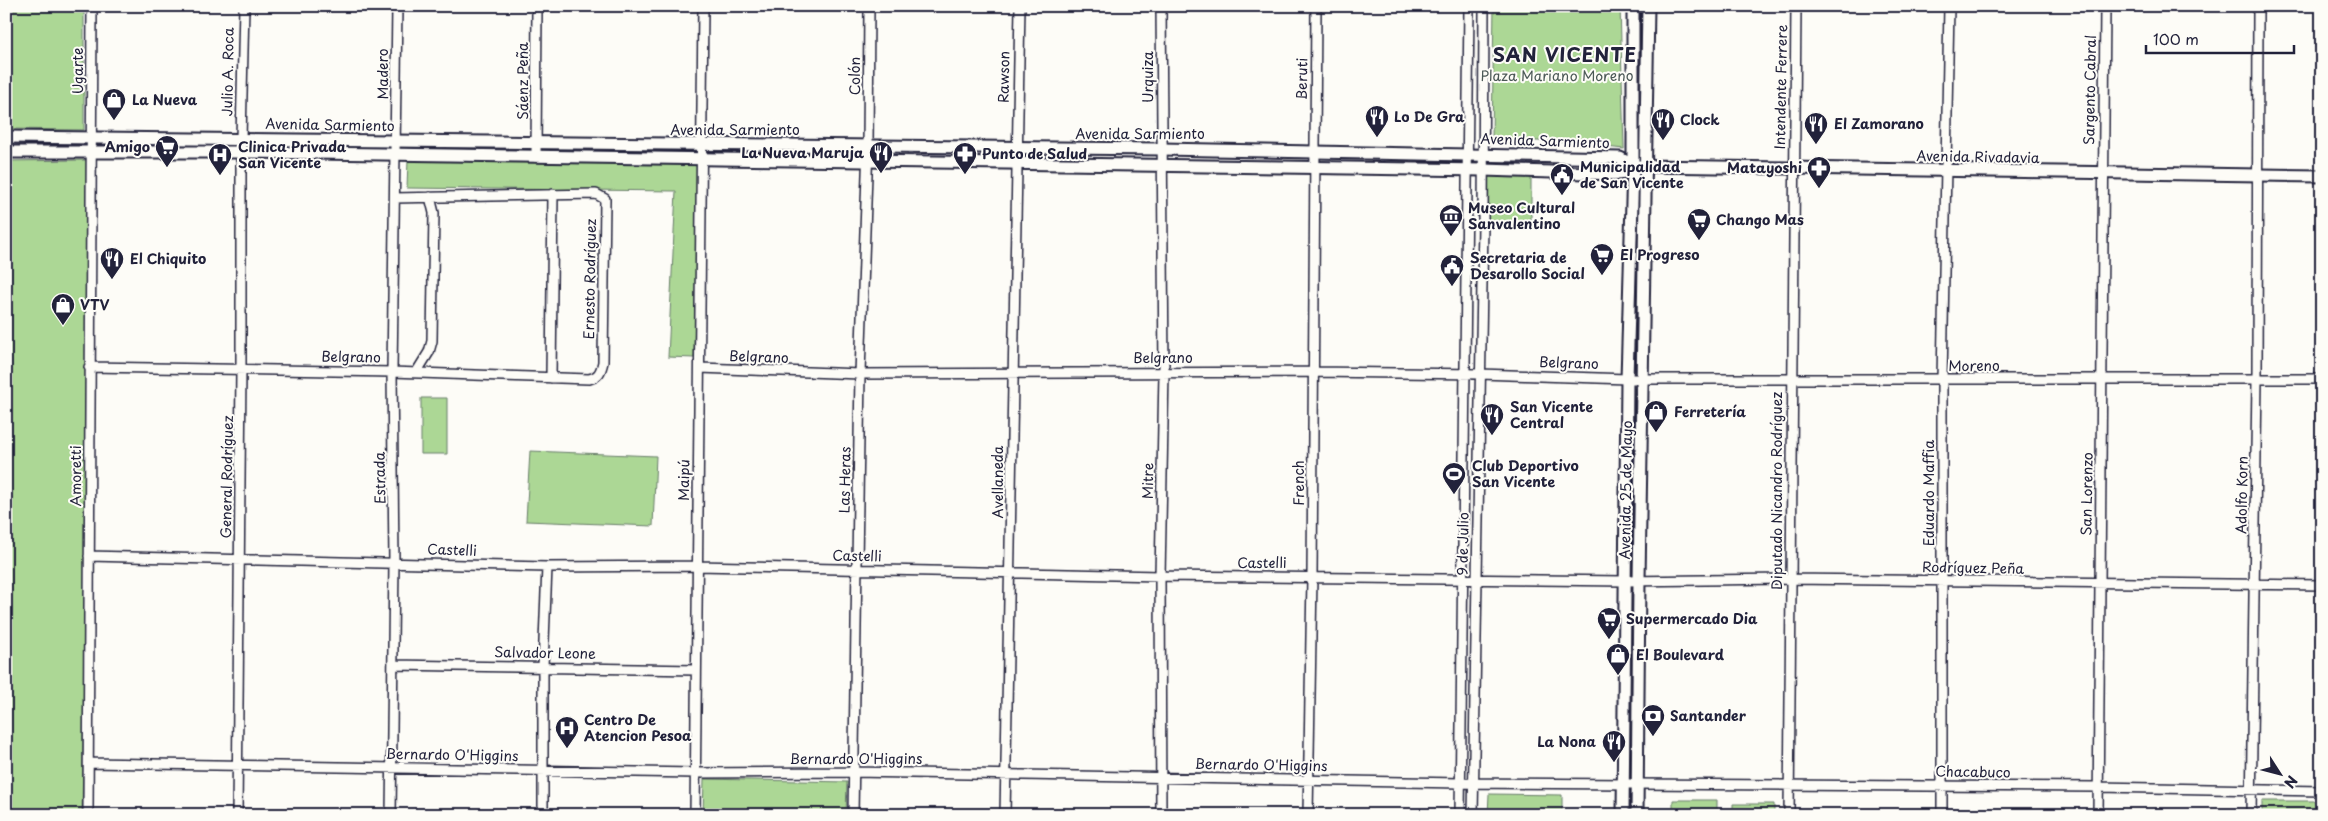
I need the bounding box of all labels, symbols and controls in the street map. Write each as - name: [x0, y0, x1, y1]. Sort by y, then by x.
- scale bar: [2146, 22, 2293, 54]
- street label: Intendente Ferrere: [1769, 24, 1792, 150]
- street label: Julio A. Roca: [216, 27, 239, 117]
- text: 100 m: [2153, 27, 2199, 50]
- street label: Sargento Cabral: [2078, 35, 2101, 145]
- district label: SAN VICENTE: [1493, 40, 1637, 68]
- street label: Sáenz Peña: [512, 42, 533, 120]
- street label: Ugarte: [67, 48, 88, 94]
- street label: Madero: [372, 48, 393, 100]
- street label: Rawson: [993, 51, 1014, 103]
- street label: Urquiza: [1137, 51, 1158, 103]
- street label: Colón: [844, 57, 865, 95]
- street label: Beruti: [1291, 58, 1312, 100]
- park label: Plaza Mariano Moreno: [1481, 65, 1634, 86]
- shop icon: La Nueva: [101, 87, 127, 121]
- place label: La Nueva: [132, 89, 198, 110]
- restaurant icon: Lo De Gra: [1364, 104, 1390, 138]
- place label: Lo De Gra: [1394, 106, 1465, 127]
- restaurant icon: Clock: [1650, 107, 1676, 141]
- place label: Clock: [1680, 109, 1720, 130]
- restaurant icon: El Zamorano: [1803, 111, 1829, 145]
- street label: Avenida Sarmiento: [265, 113, 395, 136]
- place label: El Zamorano: [1834, 113, 1924, 134]
- street label: Avenida Sarmiento: [670, 119, 800, 140]
- street label: Avenida Sarmiento: [1075, 123, 1205, 144]
- street label: Avenida Sarmiento: [1480, 128, 1610, 153]
- supermarket icon: Amigo: [154, 134, 180, 168]
- place label: Amigo: [105, 136, 150, 157]
- place label: Clinica Privada San Vicente: [238, 136, 347, 173]
- restaurant icon: La Nueva Maruja: [868, 140, 894, 174]
- pharmacy icon: Punto de Salud: [952, 141, 978, 175]
- hospital icon: Clinica Privada San Vicente: [207, 142, 233, 176]
- place label: La Nueva Maruja: [741, 142, 864, 163]
- place label: Punto de Salud: [982, 143, 1087, 164]
- street label: Avenida Rivadavia: [1916, 145, 2040, 168]
- pharmacy icon: Matayoshi: [1806, 155, 1832, 189]
- place label: Municipalidad de San Vicente: [1580, 156, 1684, 193]
- place label: Matayoshi: [1727, 157, 1802, 178]
- public building icon: Municipalidad de San Vicente: [1549, 162, 1575, 196]
- place label: Museo Cultural Sanvalentino: [1468, 197, 1575, 234]
- museum icon: Museo Cultural Sanvalentino: [1438, 203, 1464, 237]
- supermarket icon: Chango Mas: [1686, 207, 1712, 241]
- place label: Chango Mas: [1716, 209, 1804, 230]
- street label: Ernesto Rodríguez: [578, 218, 601, 340]
- supermarket icon: El Progreso: [1589, 242, 1615, 276]
- place label: El Progreso: [1620, 244, 1699, 265]
- restaurant icon: El Chiquito: [99, 246, 125, 280]
- place label: Secretaria de Desarollo Social: [1470, 247, 1585, 284]
- place label: El Chiquito: [130, 248, 206, 269]
- public building icon: Secretaria de Desarollo Social: [1439, 253, 1465, 287]
- shop icon: VTV: [50, 292, 76, 326]
- place label: VTV: [80, 294, 109, 315]
- street label: Belgrano: [321, 345, 381, 368]
- street label: Belgrano: [729, 345, 789, 368]
- street label: Belgrano: [1133, 347, 1193, 368]
- street label: Belgrano: [1539, 351, 1599, 374]
- street label: Moreno: [1948, 355, 2000, 376]
- street label: Diputado Nicandro Rodríguez: [1766, 392, 1787, 590]
- place label: San Vicente Central: [1510, 396, 1594, 433]
- shop icon: Ferretería: [1643, 399, 1669, 433]
- place label: Ferretería: [1674, 401, 1746, 422]
- restaurant icon: San Vicente Central: [1479, 402, 1505, 436]
- street label: General Rodríguez: [215, 415, 238, 539]
- street label: Avenida 25 de Mayo: [1614, 420, 1637, 560]
- street label: Eduardo Maffia: [1918, 440, 1939, 546]
- street label: Amoretti: [65, 445, 86, 507]
- street label: Avellaneda: [987, 445, 1008, 518]
- street label: Las Heras: [833, 446, 856, 514]
- street label: Estrada: [369, 451, 390, 504]
- street label: San Lorenzo: [2075, 452, 2098, 536]
- place label: Club Deportivo San Vicente: [1472, 455, 1579, 492]
- street label: Adolfo Korn: [2230, 456, 2253, 534]
- street label: Maipú: [673, 459, 694, 501]
- street label: French: [1288, 460, 1309, 506]
- sports icon: Club Deportivo San Vicente: [1441, 461, 1467, 495]
- street label: Mitre: [1137, 463, 1158, 499]
- street label: 9 de Julio: [1451, 512, 1474, 576]
- street label: Castelli: [427, 538, 477, 561]
- street label: Castelli: [832, 545, 882, 566]
- street label: Castelli: [1237, 552, 1287, 573]
- street label: Rodríguez Peña: [1922, 556, 2025, 579]
- supermarket icon: Supermercado Dia: [1596, 606, 1622, 640]
- place label: Supermercado Dia: [1626, 608, 1758, 629]
- street label: Salvador Leone: [494, 641, 596, 664]
- shop icon: El Boulevard: [1605, 642, 1631, 676]
- place label: El Boulevard: [1636, 644, 1725, 665]
- bank icon: Santander: [1640, 703, 1666, 737]
- place label: Santander: [1670, 705, 1747, 726]
- place label: Centro De Atencion Pesoa: [584, 709, 692, 746]
- hospital icon: Centro De Atencion Pesoa: [554, 715, 580, 749]
- restaurant icon: La Nona: [1601, 729, 1627, 763]
- place label: La Nona: [1537, 731, 1597, 752]
- street label: Bernardo O'Higgins: [385, 743, 519, 766]
- street label: Bernardo O'Higgins: [790, 748, 922, 769]
- north arrow: [2256, 748, 2306, 798]
- street label: Bernardo O'Higgins: [1194, 753, 1328, 776]
- street label: Chacabuco: [1935, 760, 2011, 783]
- text: N: [2279, 771, 2303, 793]

